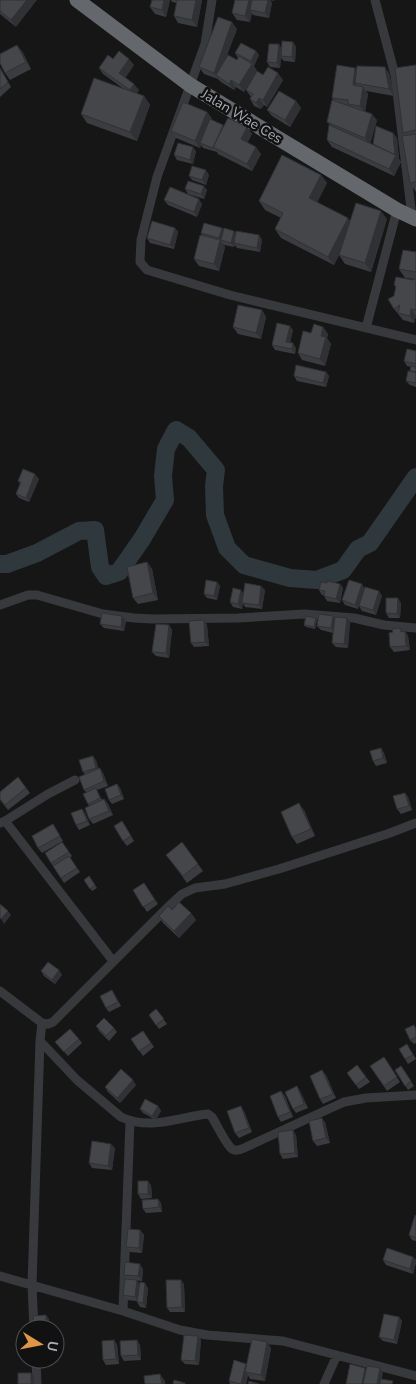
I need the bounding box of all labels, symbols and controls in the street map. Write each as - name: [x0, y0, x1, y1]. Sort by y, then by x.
- street label: Jalan Wae Ces: [197, 84, 286, 148]
- north arrow: [15, 1319, 65, 1369]
- text: U: [42, 1339, 63, 1353]

